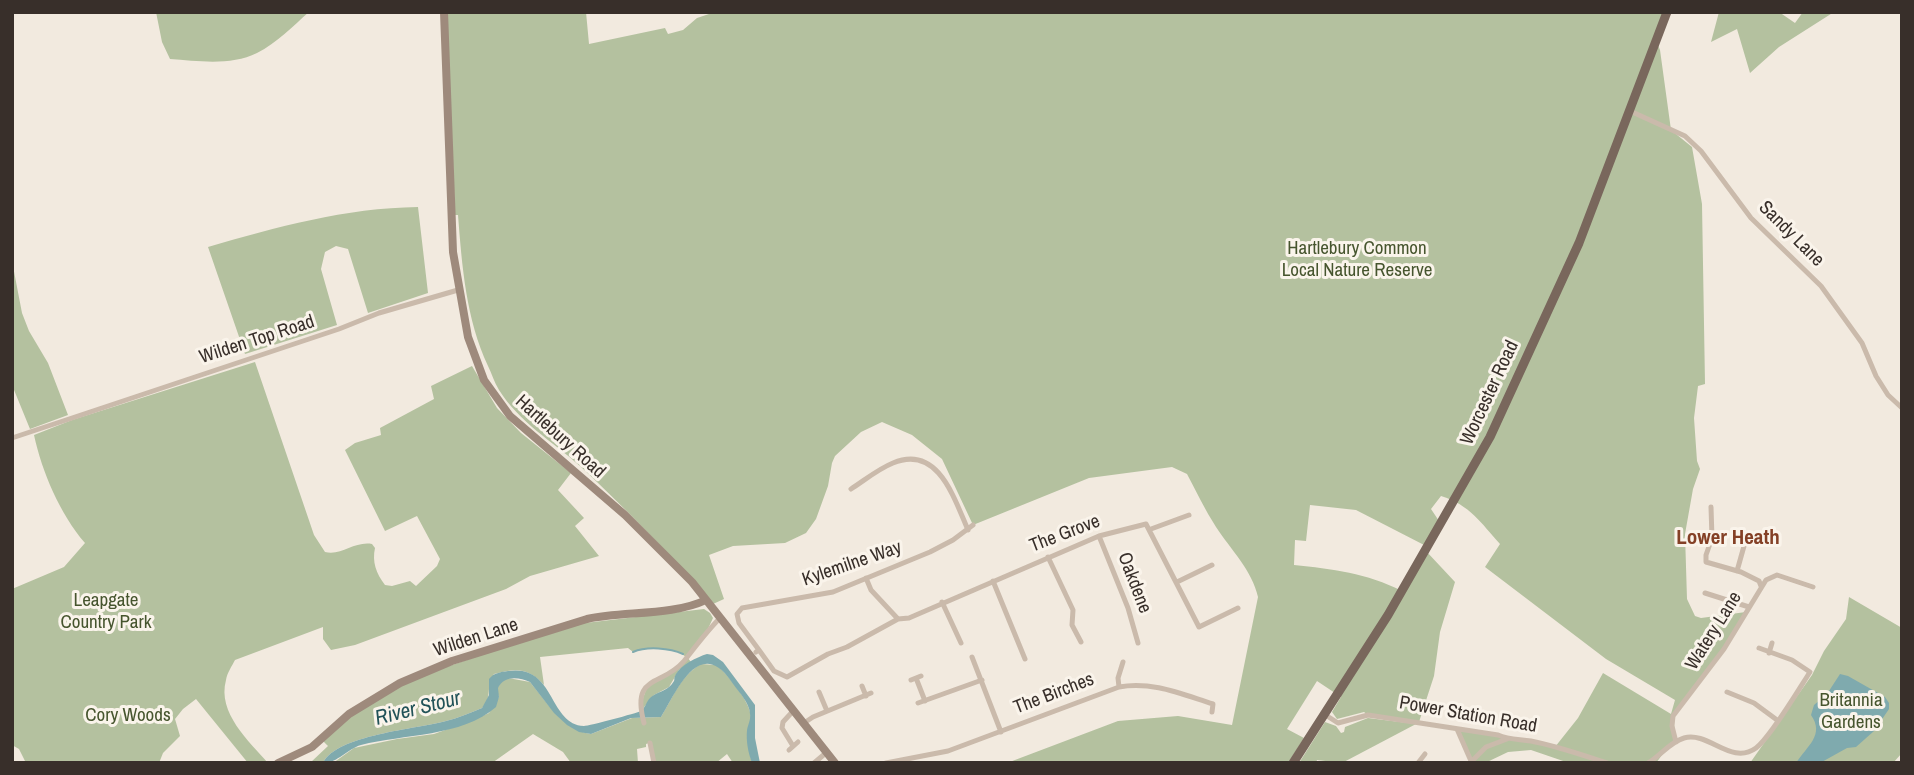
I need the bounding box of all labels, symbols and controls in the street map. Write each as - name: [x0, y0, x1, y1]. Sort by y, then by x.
- street label: Sandy Lane: [1754, 197, 1828, 271]
- park label: Hartlebury Common Local Nature Reserve: [1282, 238, 1432, 282]
- street label: Wilden Top Road: [197, 311, 317, 369]
- street label: Worcester Road: [1456, 337, 1524, 449]
- street label: Hartlebury Road: [510, 391, 610, 483]
- street label: The Grove: [1027, 510, 1103, 558]
- district label: Lower Heath: [1676, 525, 1780, 551]
- street label: Kylemilne Way: [799, 536, 905, 592]
- street label: Oakdene: [1112, 549, 1156, 617]
- street label: Watery Lane: [1681, 588, 1747, 674]
- park label: Leapgate Country Park: [61, 590, 151, 634]
- street label: Wilden Lane: [431, 614, 521, 662]
- street label: The Birches: [1011, 668, 1097, 720]
- water label: River Stour: [373, 686, 463, 732]
- park label: Britannia Gardens: [1819, 690, 1883, 734]
- street label: Power Station Road: [1397, 692, 1539, 738]
- park label: Cory Woods: [85, 705, 171, 727]

